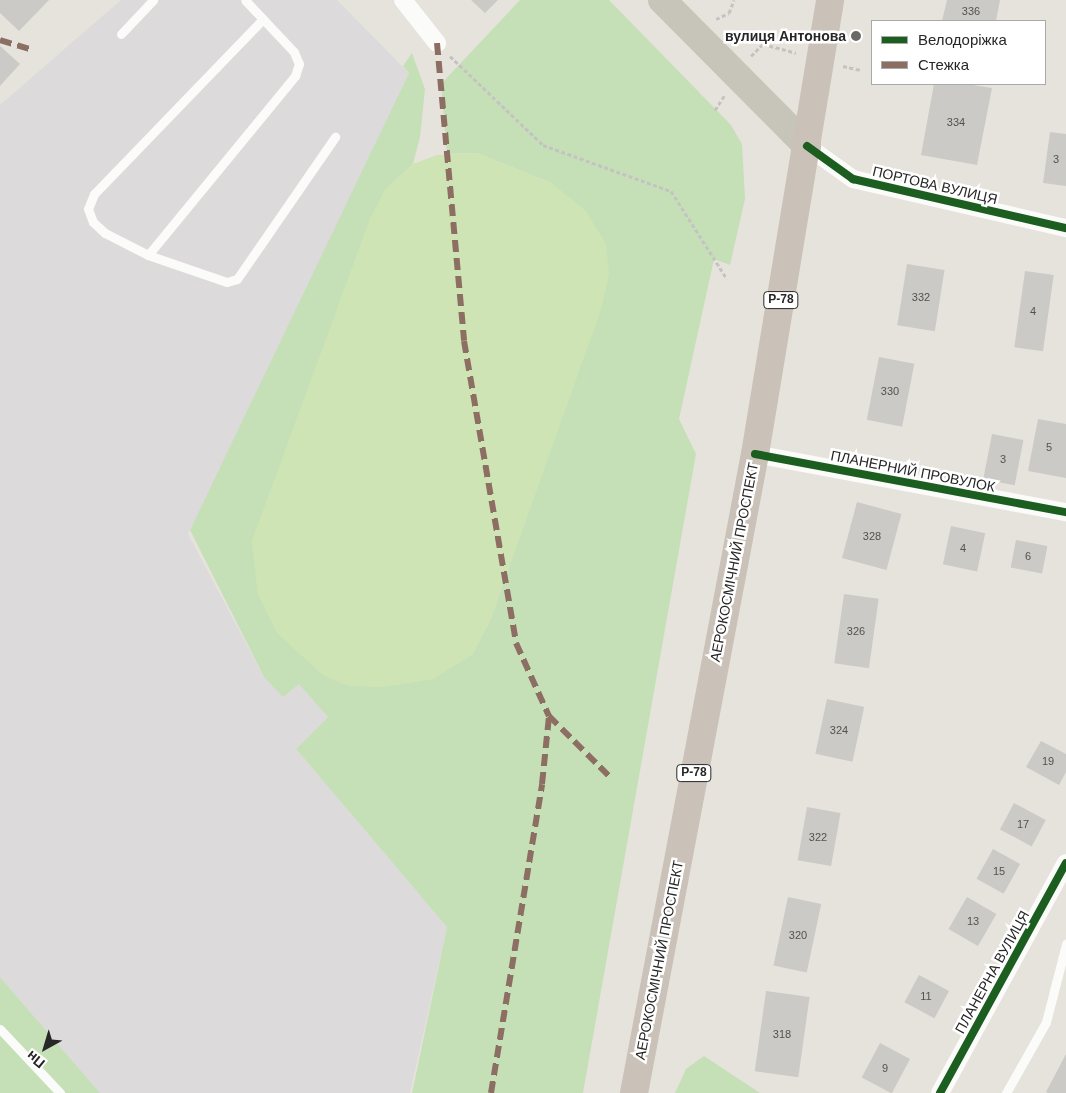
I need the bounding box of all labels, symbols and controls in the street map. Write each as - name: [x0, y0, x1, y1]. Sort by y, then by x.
- house number: 336: [962, 4, 980, 18]
- legend: [871, 20, 1046, 85]
- place label: вулиця Антонова: [725, 28, 846, 44]
- marker: вулиця Антонова: [850, 30, 862, 42]
- text: Велодоріжка: [918, 31, 1007, 48]
- text: Стежка: [918, 56, 969, 73]
- house number: 334: [947, 115, 965, 129]
- house number: 3: [1053, 152, 1059, 166]
- street label: ПОРТОВА ВУЛИЦЯ: [871, 162, 999, 208]
- road number: Р-78: [762, 290, 800, 310]
- house number: 332: [912, 290, 930, 304]
- house number: 4: [1030, 304, 1036, 318]
- house number: 330: [881, 384, 899, 398]
- house number: 5: [1046, 440, 1052, 454]
- street label: ПЛАНЕРНИЙ ПРОВУЛОК: [829, 447, 997, 495]
- house number: 3: [1000, 452, 1006, 466]
- street label: АЕРОКОСМІЧНИЙ ПРОСПЕКТ: [706, 461, 762, 663]
- house number: 328: [863, 529, 881, 543]
- house number: 4: [960, 541, 966, 555]
- house number: 6: [1025, 549, 1031, 563]
- house number: 326: [847, 624, 865, 638]
- house number: 324: [830, 723, 848, 737]
- house number: 19: [1042, 754, 1054, 768]
- road number: Р-78: [675, 764, 713, 782]
- house number: 17: [1017, 817, 1029, 831]
- house number: 322: [809, 830, 827, 844]
- street label: АЕРОКОСМІЧНИЙ ПРОСПЕКТ: [631, 859, 687, 1061]
- house number: 15: [993, 864, 1005, 878]
- street label: ПЛАНЕРНА ВУЛИЦЯ: [951, 908, 1033, 1036]
- house number: 13: [967, 914, 979, 928]
- house number: 320: [789, 928, 807, 942]
- house number: 11: [920, 989, 932, 1003]
- north arrow: [20, 1023, 70, 1073]
- house number: 318: [773, 1027, 791, 1041]
- text: Пн: [23, 1048, 48, 1072]
- house number: 9: [882, 1061, 888, 1075]

